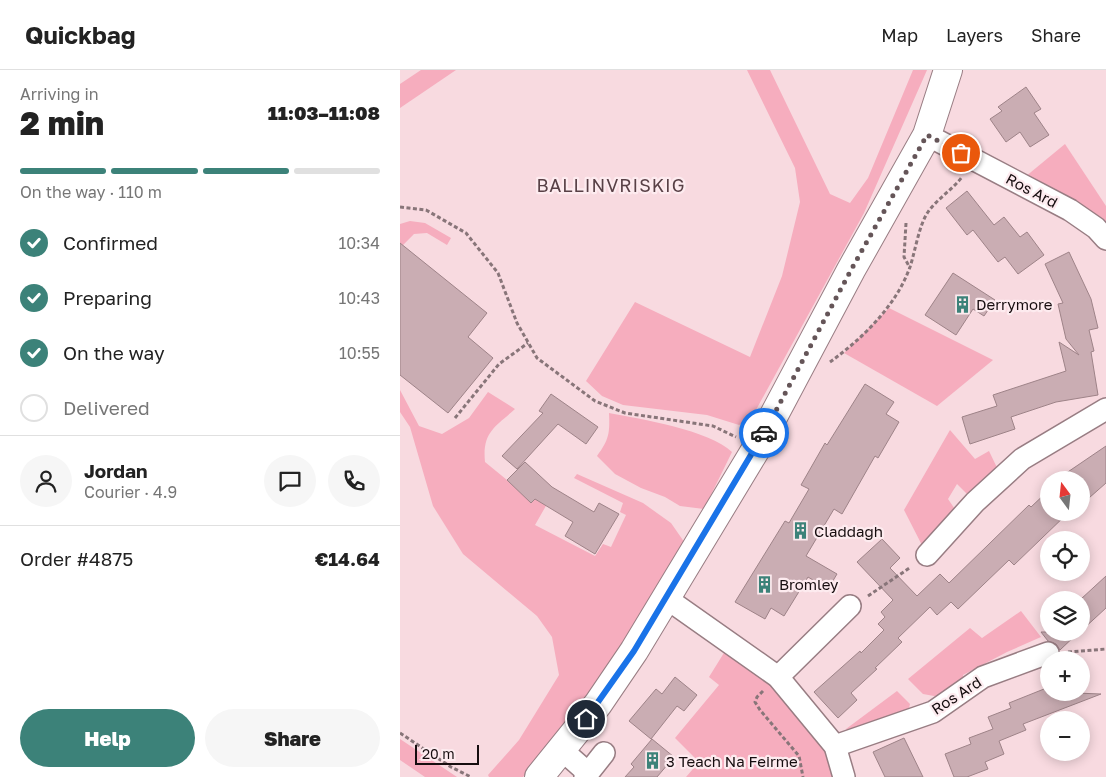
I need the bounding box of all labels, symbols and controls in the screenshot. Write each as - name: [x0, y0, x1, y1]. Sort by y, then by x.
- text: Quickbag: [25, 20, 136, 49]
- text: Map: [881, 24, 918, 46]
- text: Layers: [946, 24, 1003, 46]
- text: Share: [1031, 24, 1081, 46]
- text: Arriving in: [20, 84, 99, 104]
- text: 11:03–11:08: [268, 101, 380, 124]
- text: 2 min: [20, 104, 104, 142]
- pin: [940, 132, 982, 174]
- icon: bag: [947, 139, 975, 167]
- street label: Ros Ard: [1003, 169, 1061, 211]
- district label: BALLINVRISKIG: [537, 174, 685, 196]
- text: On the way · 110 m: [20, 182, 162, 202]
- icon: check: [20, 229, 48, 257]
- text: Confirmed: [63, 231, 158, 254]
- text: 10:34: [338, 233, 380, 253]
- icon: check: [20, 284, 48, 312]
- text: Preparing: [63, 286, 152, 309]
- text: 10:43: [338, 288, 380, 308]
- building icon: Derrymore: [952, 294, 972, 314]
- place label: Derrymore: [976, 295, 1053, 313]
- icon: check: [20, 339, 48, 367]
- text: On the way: [63, 341, 165, 364]
- text: 10:55: [339, 343, 380, 363]
- text: Delivered: [63, 396, 150, 419]
- courier: [739, 408, 789, 458]
- icon: car: [750, 419, 778, 447]
- button: person: [20, 455, 72, 507]
- button: chat: [264, 455, 316, 507]
- button: phone: [328, 455, 380, 507]
- text: Jordan: [84, 459, 148, 482]
- north arrow: [1040, 471, 1090, 521]
- map controls: [1040, 471, 1090, 761]
- text: Courier · 4.9: [84, 482, 177, 502]
- building icon: Claddagh: [790, 521, 810, 541]
- place label: Claddagh: [814, 522, 883, 540]
- button: locate: [1040, 531, 1090, 581]
- text: Order #4875: [20, 547, 133, 570]
- text: €14.64: [315, 547, 380, 570]
- building icon: Bromley: [755, 574, 775, 594]
- place label: Bromley: [779, 575, 839, 593]
- button: layers: [1040, 591, 1090, 641]
- button: +: [1040, 651, 1090, 701]
- street label: Ros Ard: [928, 672, 984, 718]
- pin: [565, 698, 607, 740]
- icon: home: [572, 705, 600, 733]
- button: Help: [20, 709, 195, 767]
- button: Share: [205, 709, 380, 767]
- button: −: [1040, 711, 1090, 761]
- scale bar: [415, 742, 479, 765]
- text: 20 m: [422, 745, 455, 762]
- building icon: 3 Teach Na Feirme: [642, 751, 662, 771]
- place label: 3 Teach Na Feirme: [666, 752, 798, 770]

